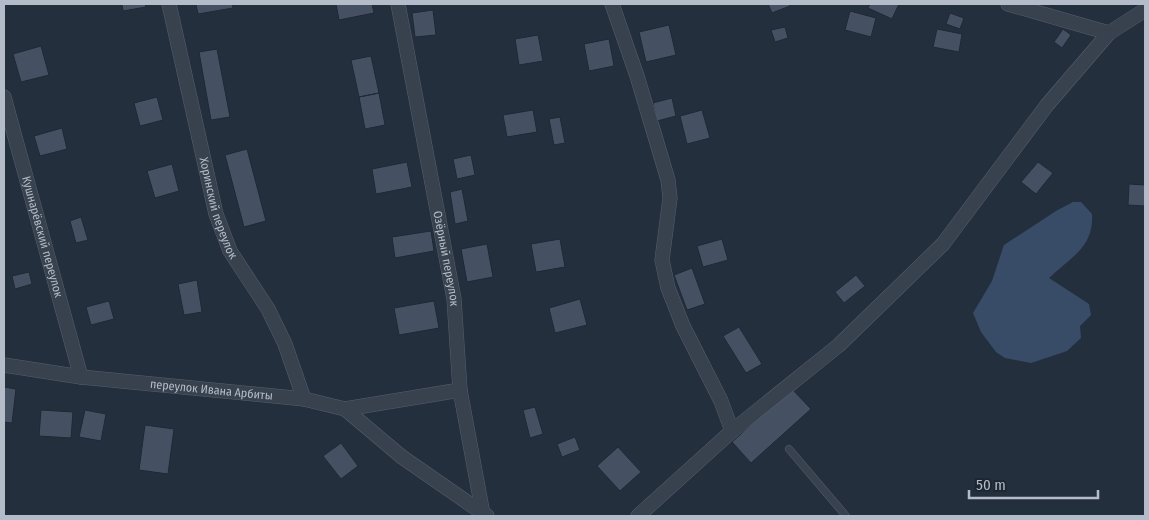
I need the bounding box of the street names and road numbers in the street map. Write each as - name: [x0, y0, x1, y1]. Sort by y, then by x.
- street label: Хоринский переулок: [196, 156, 240, 262]
- street label: Кушнарёвский переулок: [19, 175, 66, 299]
- street label: Озёрный переулок: [430, 210, 461, 307]
- street label: переулок Ивана Арбиты: [149, 377, 273, 403]

